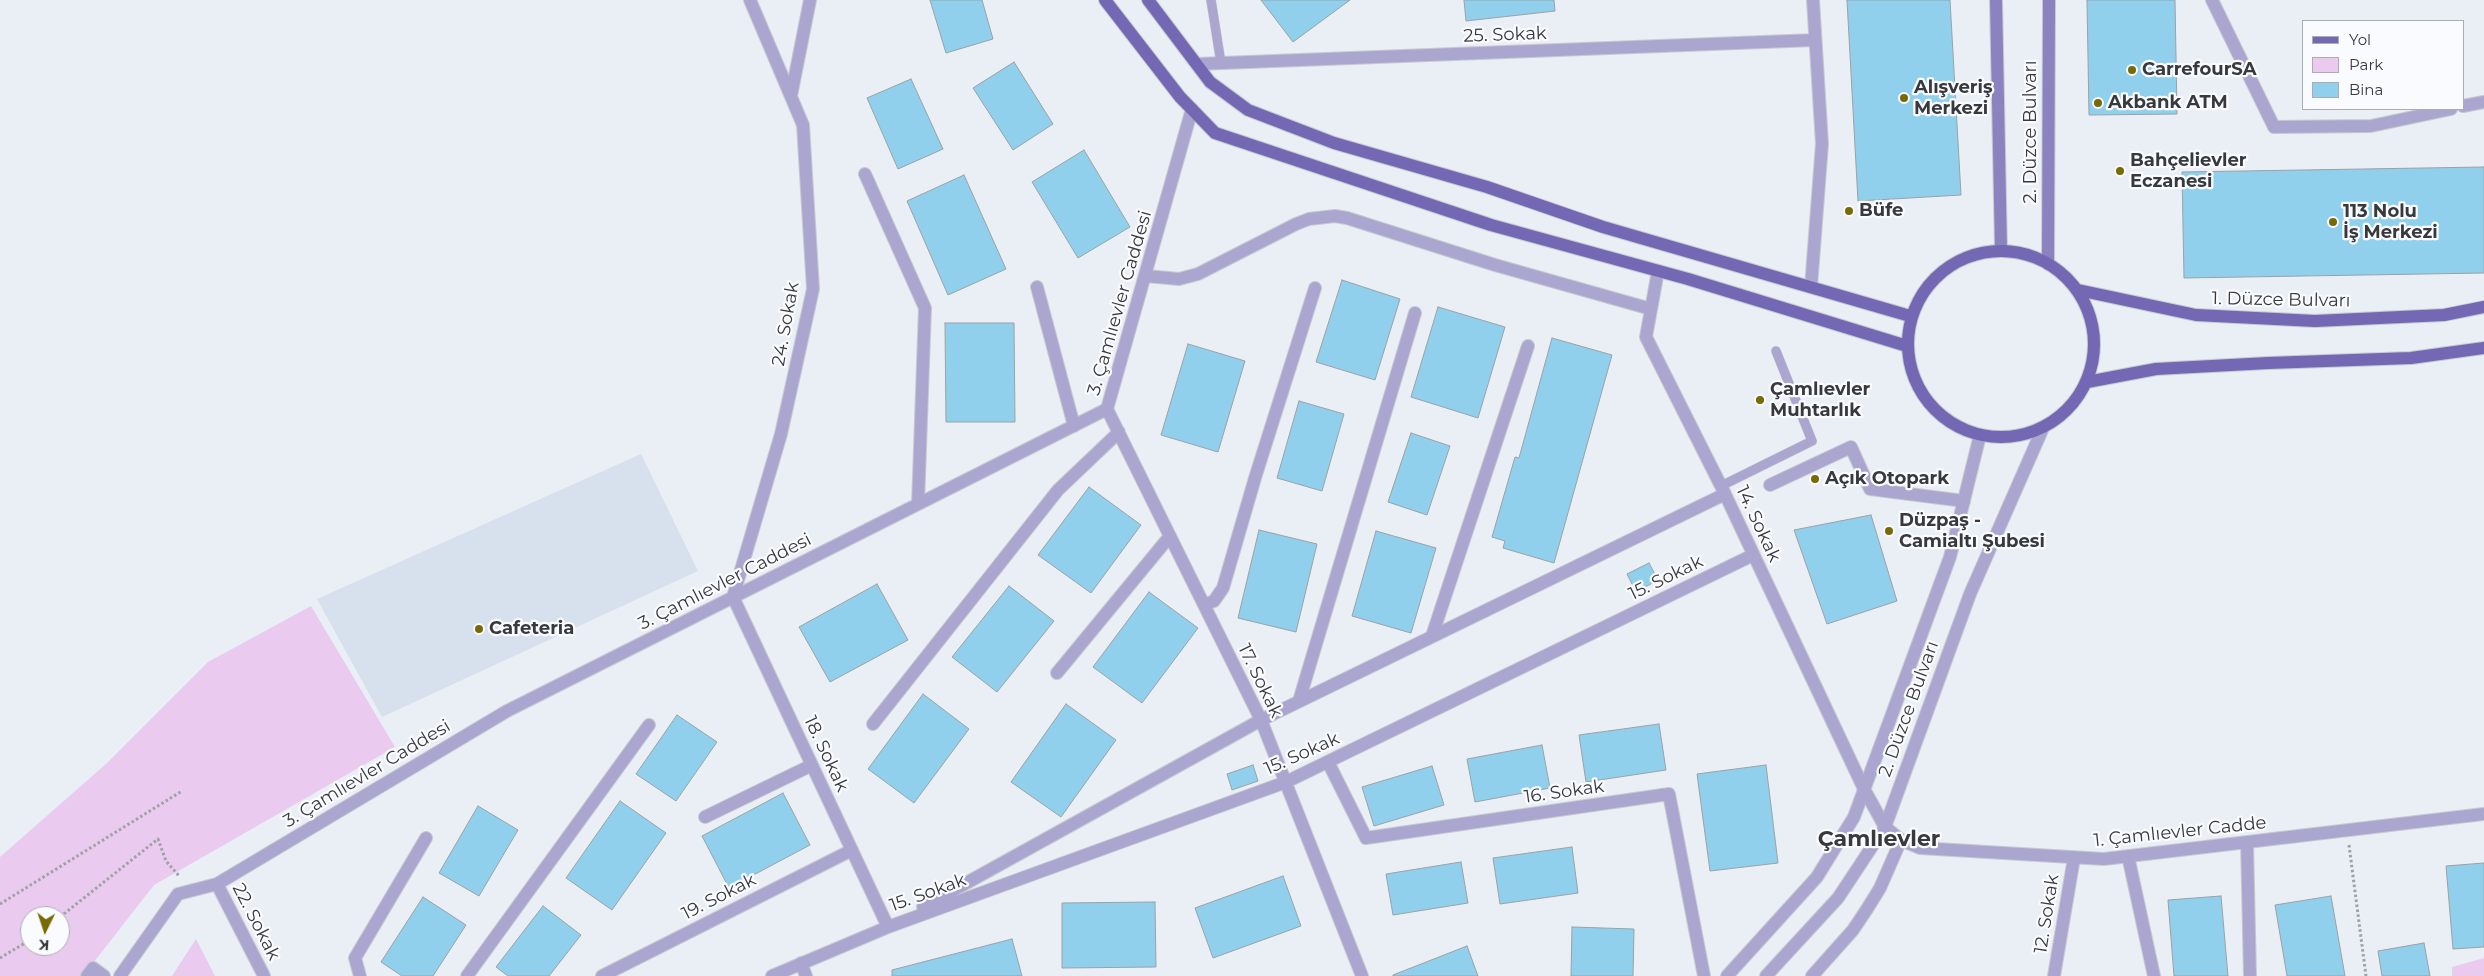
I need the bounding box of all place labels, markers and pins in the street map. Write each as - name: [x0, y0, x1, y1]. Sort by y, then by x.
- place label: CarrefourSA: [2142, 59, 2257, 81]
- marker: CarrefourSA: [2126, 64, 2138, 76]
- place label: Alışveriş Merkezi: [1914, 77, 1993, 120]
- marker: Alışveriş Merkezi: [1898, 92, 1910, 104]
- place label: Akbank ATM: [2108, 92, 2228, 114]
- marker: Akbank ATM: [2092, 97, 2104, 109]
- place label: Bahçelievler Eczanesi: [2130, 150, 2247, 192]
- marker: Bahçelievler Eczanesi: [2114, 165, 2126, 177]
- place label: Büfe: [1859, 200, 1903, 222]
- place label: 113 Nolu İş Merkezi: [2343, 201, 2438, 243]
- marker: Büfe: [1843, 205, 1855, 217]
- marker: 113 Nolu İş Merkezi: [2327, 216, 2339, 228]
- place label: Çamlıevler Muhtarlık: [1770, 379, 1870, 422]
- marker: Çamlıevler Muhtarlık: [1754, 394, 1766, 406]
- place label: Açık Otopark: [1825, 468, 1949, 490]
- marker: Açık Otopark: [1809, 473, 1821, 485]
- place label: Düzpaş - Camialtı Şubesi: [1899, 510, 2045, 552]
- marker: Düzpaş - Camialtı Şubesi: [1883, 525, 1895, 537]
- place label: Cafeteria: [489, 618, 574, 640]
- marker: Cafeteria: [473, 623, 485, 635]

